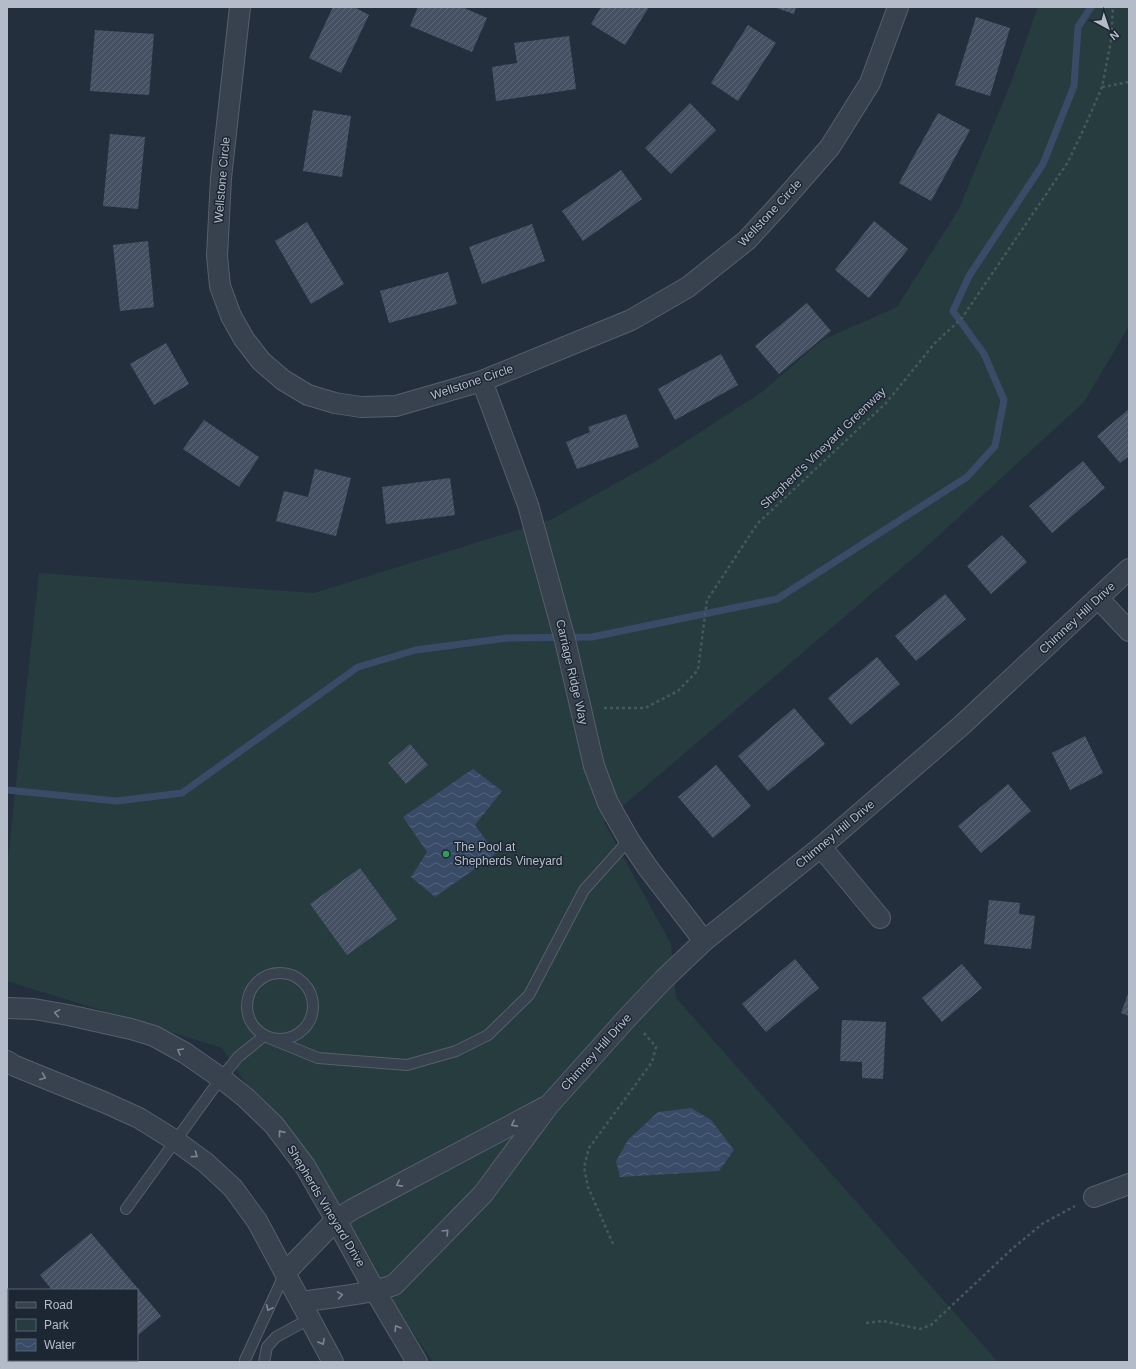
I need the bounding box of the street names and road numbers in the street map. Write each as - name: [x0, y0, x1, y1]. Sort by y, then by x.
- street label: Wellstone Circle: [211, 136, 233, 224]
- street label: Wellstone Circle: [735, 176, 805, 249]
- street label: Wellstone Circle: [429, 361, 515, 403]
- street label: Shepherd's Vineyard Greenway: [757, 384, 889, 512]
- street label: Chimney Hill Drive: [1036, 579, 1118, 657]
- street label: Carriage Ridge Way: [553, 618, 591, 726]
- street label: Chimney Hill Drive: [793, 797, 878, 871]
- street label: Chimney Hill Drive: [558, 1010, 634, 1093]
- street label: Shepherds Vineyard Drive: [284, 1142, 368, 1270]

